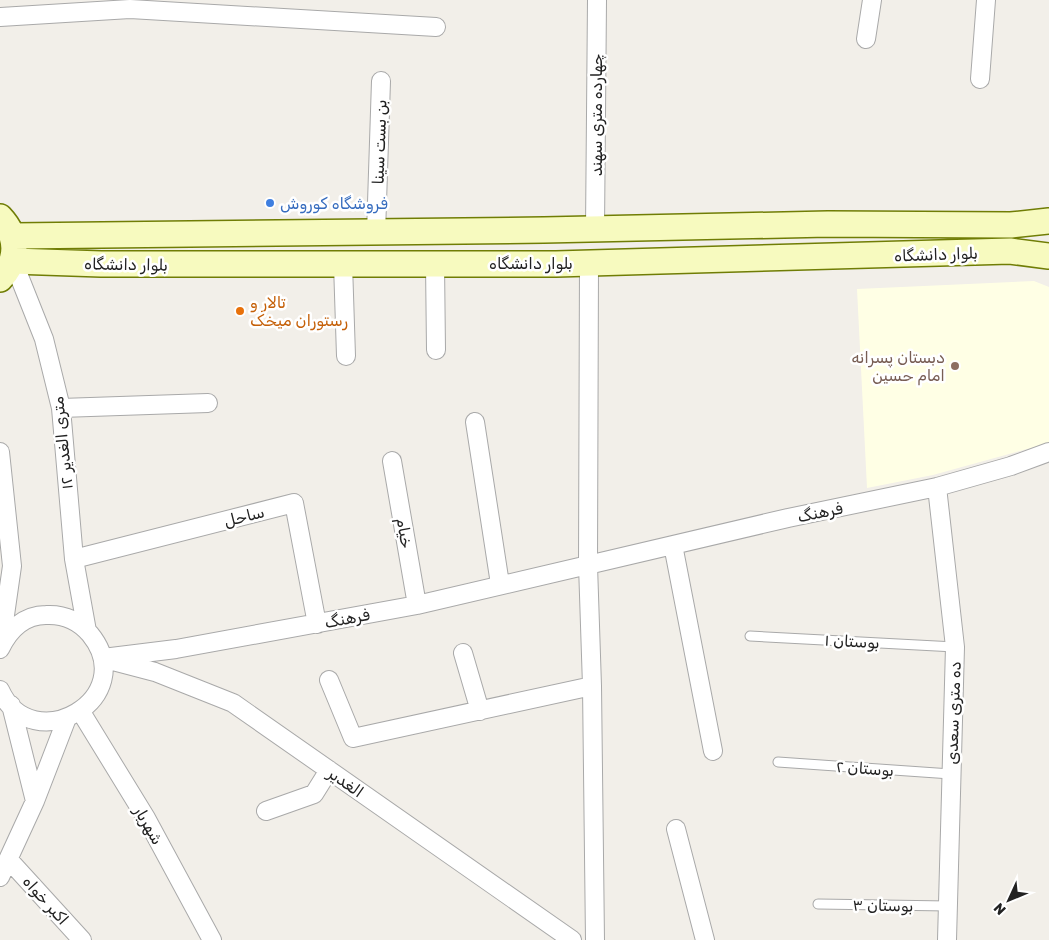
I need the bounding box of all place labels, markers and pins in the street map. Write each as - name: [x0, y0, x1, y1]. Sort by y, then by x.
- place label: فروشگاه کوروش: [280, 194, 388, 214]
- marker: فروشگاه کوروش: [264, 197, 276, 209]
- place label: تالار و رستوران میخک: [250, 293, 348, 331]
- marker: تالار و رستوران میخک: [234, 305, 246, 317]
- place label: دبستان پسرانه امام حسین: [851, 348, 945, 386]
- marker: دبستان پسرانه امام حسین: [949, 360, 961, 372]

